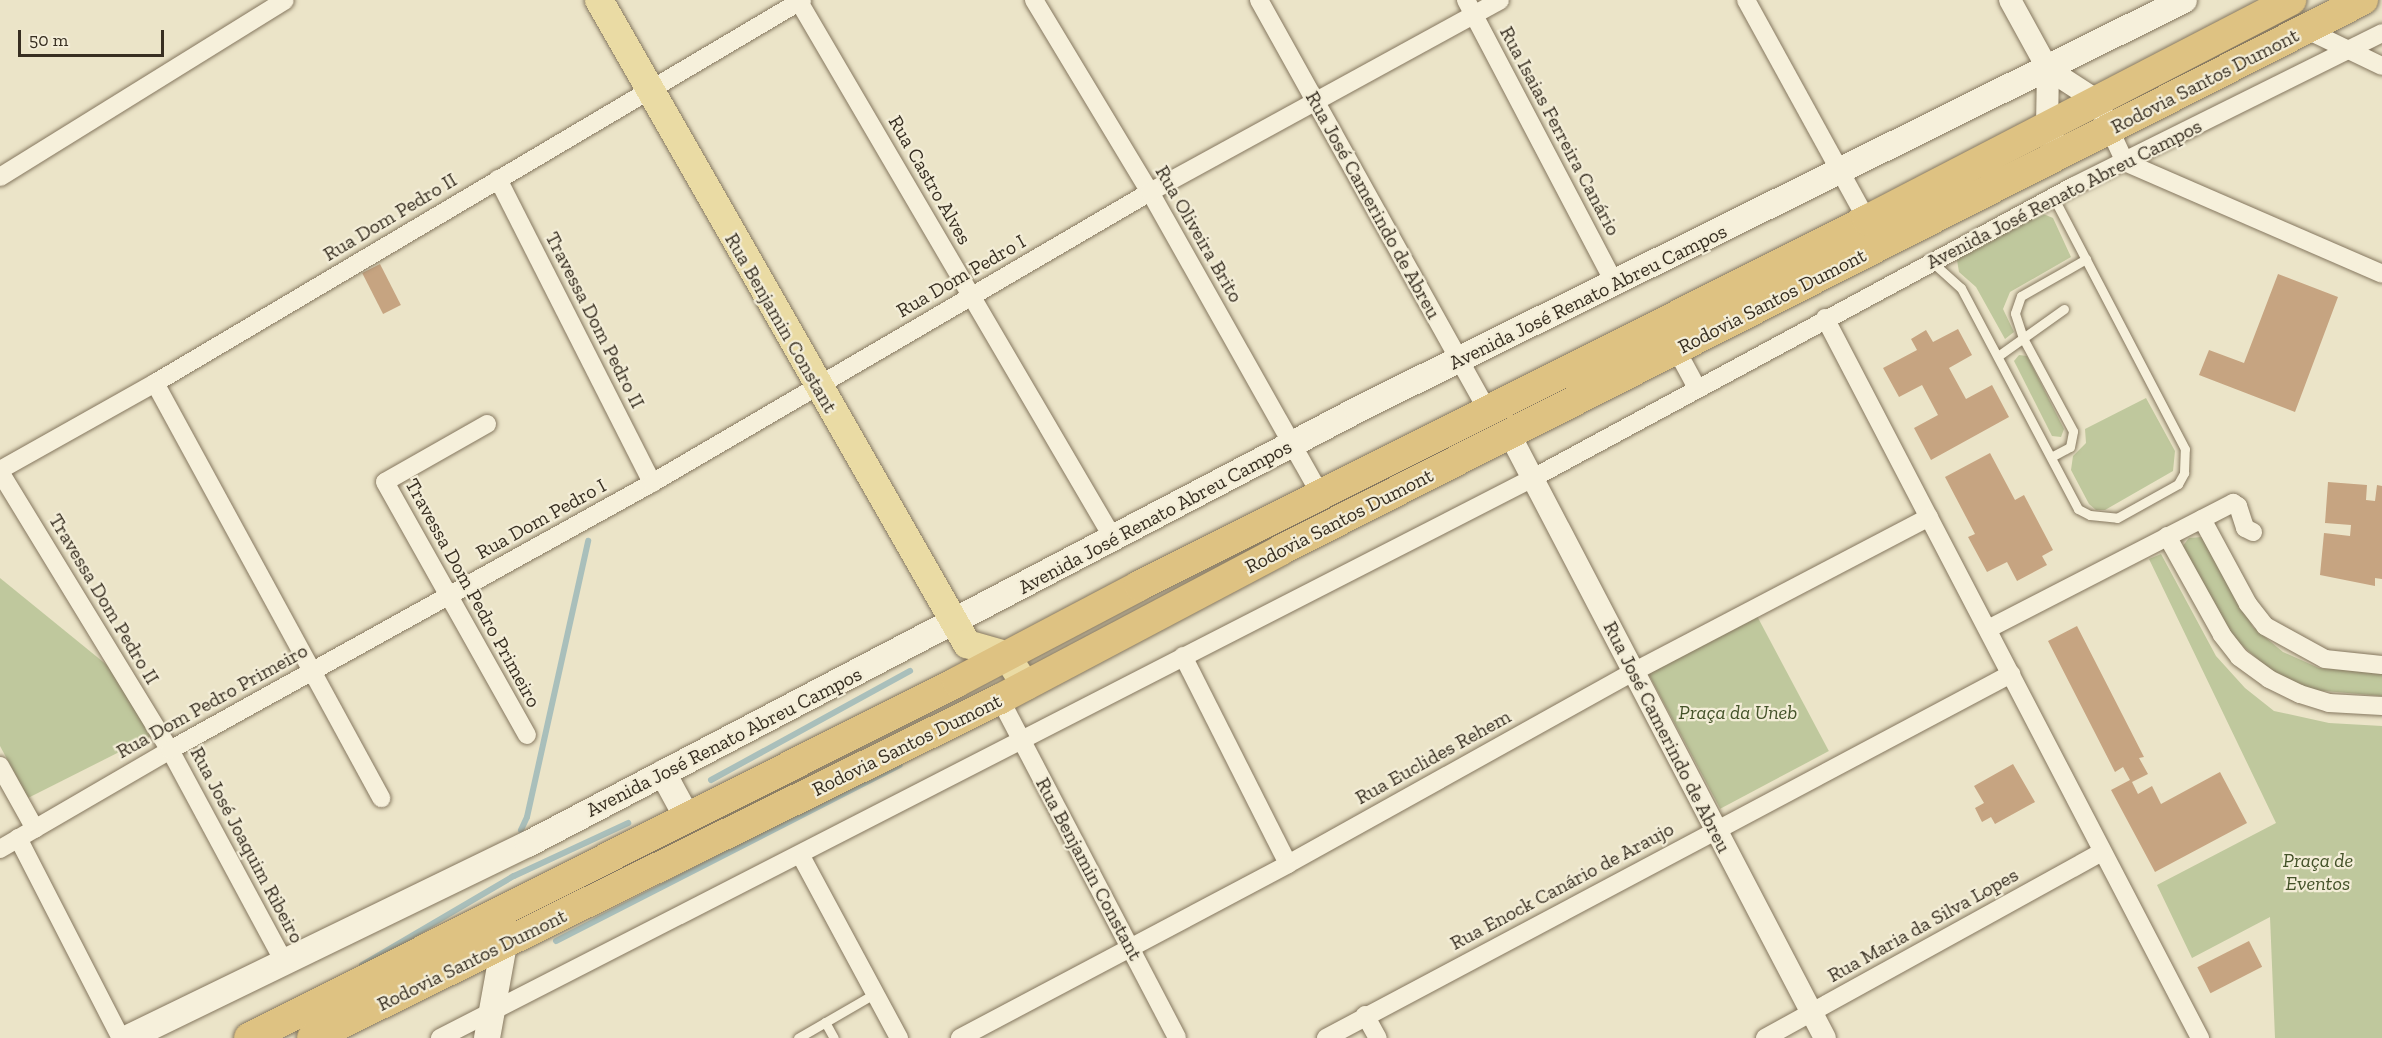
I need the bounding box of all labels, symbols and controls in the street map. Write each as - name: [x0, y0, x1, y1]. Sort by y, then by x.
- scale bar: [21, 18, 166, 56]
- street label: Rua Isaias Ferreira Canário: [1495, 22, 1625, 240]
- street label: Rodovia Santos Dumont: [2107, 23, 2303, 139]
- text: 50 m: [29, 29, 68, 51]
- street label: Rua José Camerindo de Abreu: [1300, 87, 1446, 323]
- street label: Rua Castro Alves: [883, 111, 977, 249]
- street label: Avenida José Renato Abreu Campos: [1922, 114, 2206, 274]
- street label: Rua Oliveira Brito: [1150, 161, 1248, 307]
- street label: Rua Dom Pedro II: [319, 168, 461, 266]
- street label: Avenida José Renato Abreu Campos: [1445, 219, 1731, 375]
- street label: Travessa Dom Pedro II: [540, 228, 650, 412]
- street label: Rua Benjamin Constant: [720, 229, 842, 417]
- street label: Rua Dom Pedro I: [892, 229, 1030, 323]
- street label: Rodovia Santos Dumont: [1674, 243, 1870, 359]
- street label: Avenida José Renato Abreu Campos: [1014, 434, 1296, 600]
- street label: Rodovia Santos Dumont: [1241, 463, 1437, 579]
- street label: Rua Dom Pedro I: [472, 473, 610, 565]
- street label: Travessa Dom Pedro Primeiro: [400, 474, 546, 712]
- street label: Travessa Dom Pedro II: [44, 510, 164, 688]
- street label: Rua José Camerindo de Abreu: [1598, 617, 1736, 857]
- street label: Rua Dom Pedro Primeiro: [112, 638, 312, 764]
- street label: Avenida José Renato Abreu Campos: [582, 662, 866, 822]
- street label: Rodovia Santos Dumont: [808, 689, 1006, 801]
- park label: Praça da Uneb: [1679, 700, 1797, 724]
- street label: Rua Euclides Rehem: [1351, 704, 1515, 810]
- street label: Rua José Joaquim Ribeiro: [185, 742, 309, 948]
- street label: Rua Benjamin Constant: [1031, 773, 1147, 965]
- street label: Rua Enock Canário de Araujo: [1446, 817, 1678, 955]
- park label: Praça de Eventos: [2283, 849, 2353, 896]
- street label: Rua Maria da Silva Lopes: [1823, 863, 2023, 987]
- street label: Rodovia Santos Dumont: [373, 904, 571, 1016]

